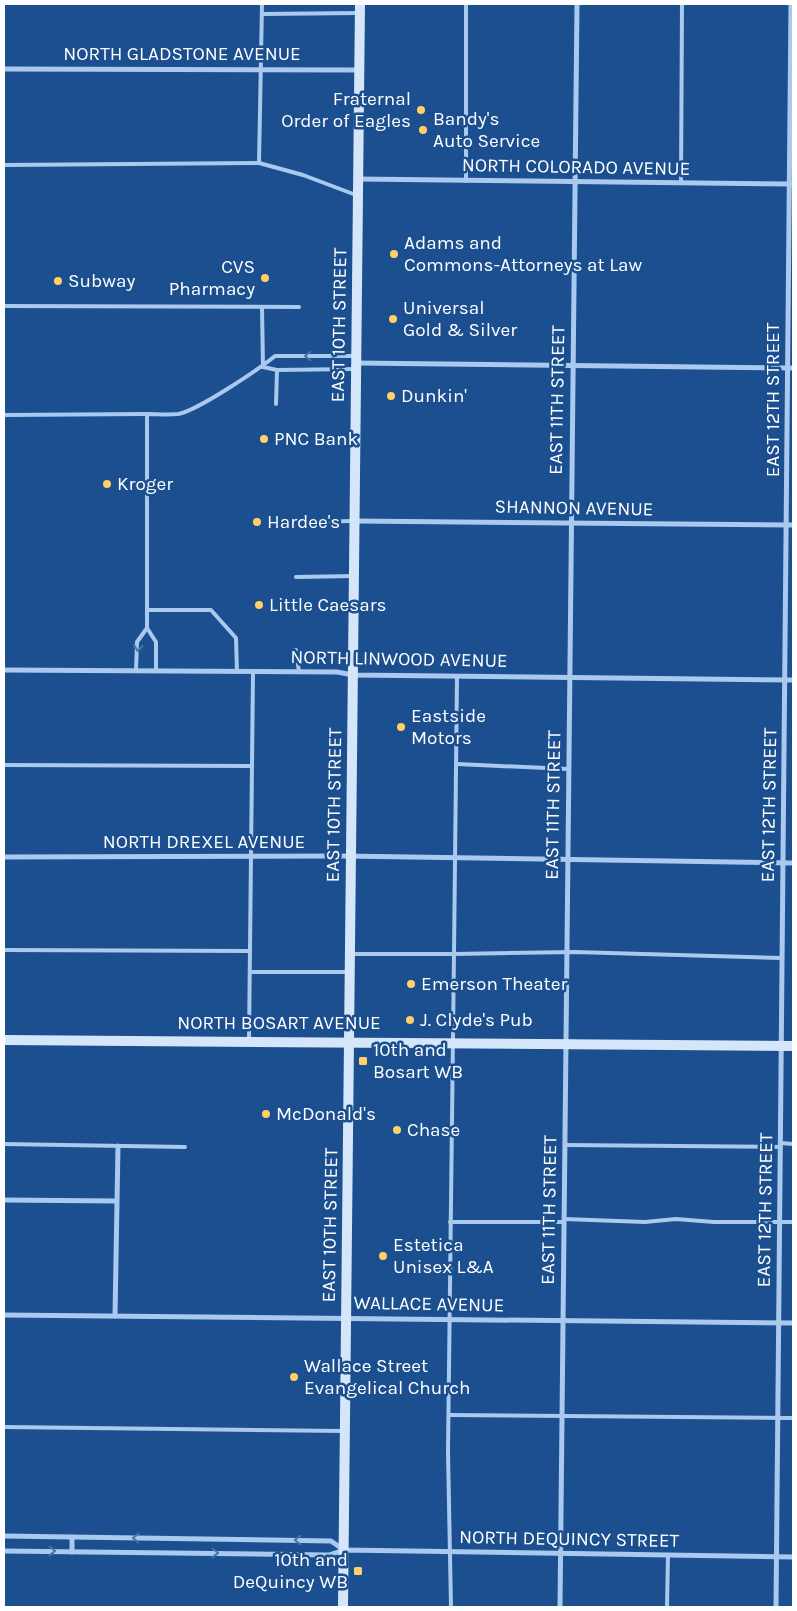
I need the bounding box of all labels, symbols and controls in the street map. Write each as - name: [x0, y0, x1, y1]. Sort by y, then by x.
- street label: NORTH GLADSTONE AVENUE: [63, 43, 301, 65]
- place label: Fraternal Order of Eagles: [281, 88, 411, 132]
- marker: Fraternal Order of Eagles: [415, 104, 427, 116]
- place label: Bandy's Auto Service: [433, 108, 540, 152]
- marker: Bandy's Auto Service: [417, 124, 429, 136]
- street label: NORTH COLORADO AVENUE: [462, 154, 690, 180]
- place label: Adams and Commons-Attorneys at Law: [404, 232, 643, 276]
- street label: EAST 10TH STREET: [327, 247, 351, 403]
- marker: Adams and Commons-Attorneys at Law: [388, 248, 400, 260]
- place label: CVS Pharmacy: [169, 256, 255, 300]
- place label: Subway: [68, 270, 135, 292]
- marker: CVS Pharmacy: [259, 272, 271, 284]
- marker: Subway: [52, 275, 64, 287]
- place label: Universal Gold & Silver: [403, 297, 517, 341]
- marker: Universal Gold & Silver: [387, 313, 399, 325]
- street label: EAST 12TH STREET: [762, 322, 784, 477]
- street label: EAST 11TH STREET: [545, 324, 569, 475]
- one-way arrow: [303, 351, 311, 361]
- place label: Dunkin': [401, 385, 467, 407]
- marker: Dunkin': [385, 390, 397, 402]
- place label: PNC Bank: [274, 428, 358, 450]
- marker: PNC Bank: [258, 433, 270, 445]
- place label: Kroger: [117, 473, 173, 495]
- marker: Kroger: [101, 478, 113, 490]
- street label: SHANNON AVENUE: [494, 496, 654, 520]
- place label: Hardee's: [267, 511, 340, 533]
- marker: Hardee's: [251, 516, 263, 528]
- place label: Little Caesars: [269, 594, 387, 616]
- marker: Little Caesars: [253, 599, 265, 611]
- one-way arrow: [133, 645, 144, 653]
- street label: NORTH LINWOOD AVENUE: [290, 646, 508, 672]
- place label: Eastside Motors: [411, 705, 486, 749]
- marker: Eastside Motors: [395, 721, 407, 733]
- street label: EAST 10TH STREET: [322, 727, 346, 883]
- street label: EAST 12TH STREET: [757, 727, 781, 882]
- street label: EAST 11TH STREET: [541, 729, 565, 880]
- street label: NORTH DREXEL AVENUE: [103, 831, 305, 853]
- place label: Emerson Theater: [421, 973, 568, 995]
- marker: Emerson Theater: [405, 978, 417, 990]
- place label: J. Clyde's Pub: [420, 1009, 533, 1031]
- street label: NORTH BOSART AVENUE: [177, 1012, 381, 1034]
- marker: J. Clyde's Pub: [404, 1014, 416, 1026]
- place label: 10th and Bosart WB: [373, 1039, 463, 1083]
- marker: 10th and Bosart WB: [357, 1055, 369, 1067]
- place label: McDonald's: [276, 1103, 376, 1125]
- marker: McDonald's: [260, 1108, 272, 1120]
- place label: Chase: [407, 1119, 460, 1141]
- marker: Chase: [391, 1124, 403, 1136]
- street label: EAST 12TH STREET: [753, 1132, 777, 1287]
- street label: EAST 11TH STREET: [537, 1134, 561, 1285]
- street label: EAST 10TH STREET: [318, 1147, 342, 1303]
- place label: Estetica Unisex L&A: [393, 1234, 494, 1278]
- marker: Estetica Unisex L&A: [377, 1250, 389, 1262]
- street label: WALLACE AVENUE: [353, 1292, 505, 1316]
- place label: Wallace Street Evangelical Church: [304, 1355, 470, 1399]
- marker: Wallace Street Evangelical Church: [288, 1371, 300, 1383]
- street label: NORTH DEQUINCY STREET: [459, 1526, 680, 1552]
- one-way arrow: [132, 1533, 140, 1543]
- one-way arrow: [294, 1535, 302, 1545]
- one-way arrow: [49, 1546, 57, 1557]
- one-way arrow: [211, 1548, 219, 1559]
- place label: 10th and DeQuincy WB: [233, 1549, 348, 1593]
- marker: 10th and DeQuincy WB: [352, 1565, 364, 1577]

